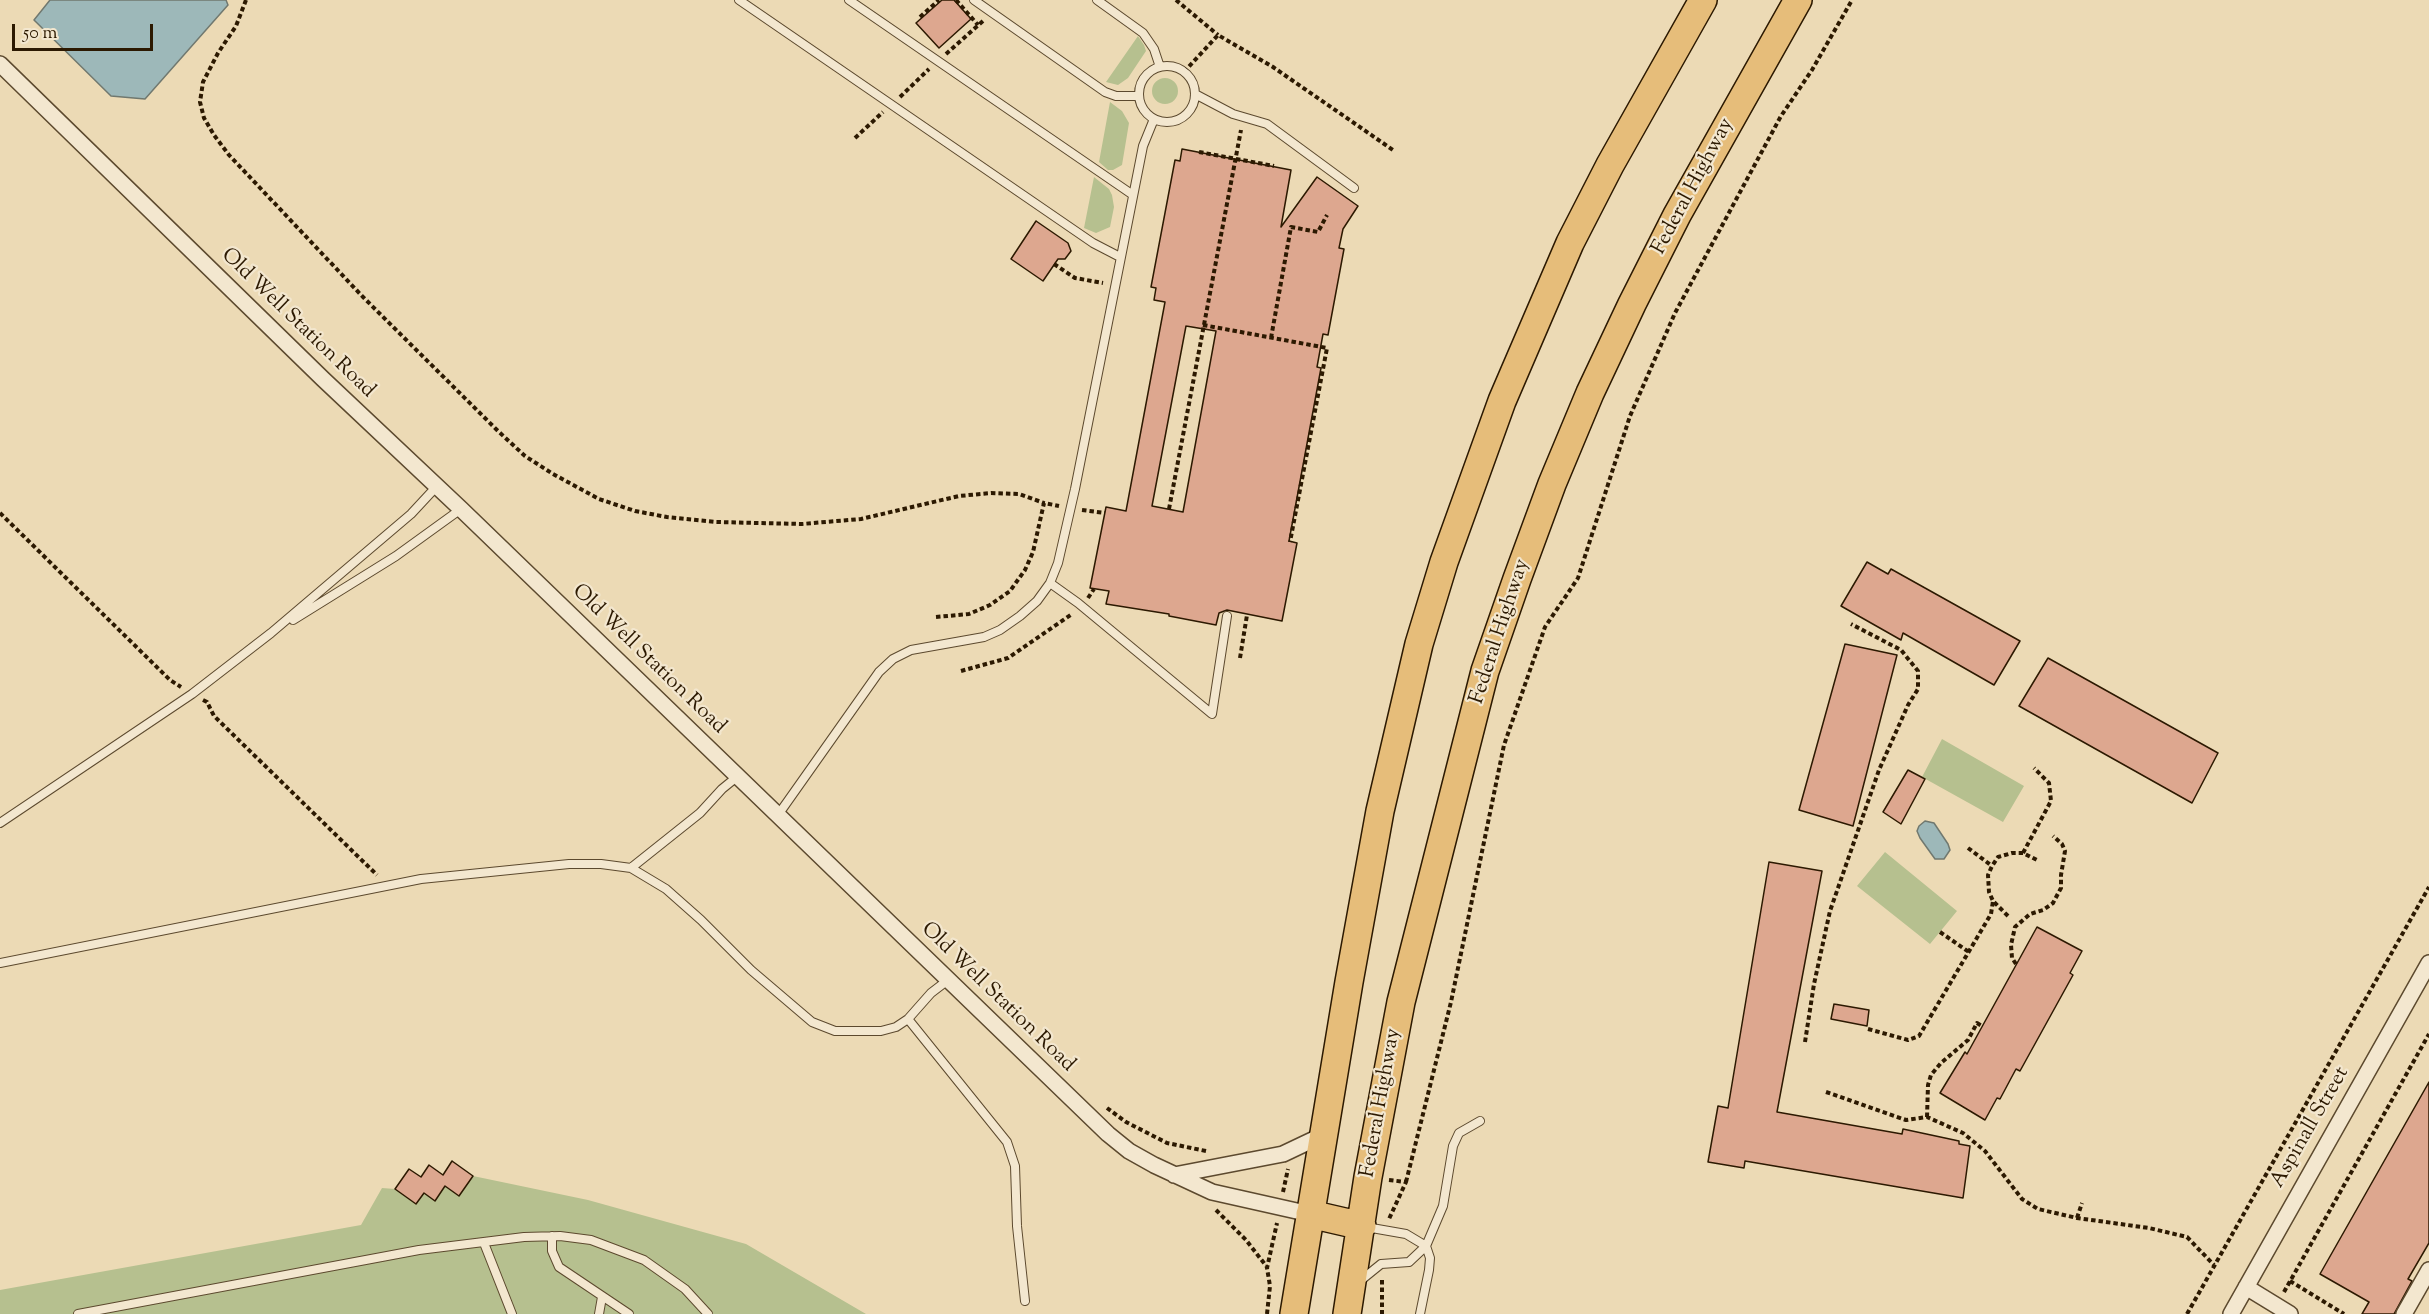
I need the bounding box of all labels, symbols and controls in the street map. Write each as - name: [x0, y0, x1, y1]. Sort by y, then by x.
- scale bar: [15, 12, 156, 50]
- text: 50 m: [23, 21, 57, 47]
- street label: Federal Highway: [1647, 115, 1741, 259]
- street label: Old Well Station Road: [215, 244, 379, 404]
- street label: Federal Highway: [1466, 556, 1536, 708]
- street label: Old Well Station Road: [566, 580, 730, 740]
- street label: Old Well Station Road: [915, 918, 1079, 1078]
- street label: Federal Highway: [1356, 1027, 1408, 1179]
- street label: Aspinall Street: [2266, 1063, 2356, 1193]

